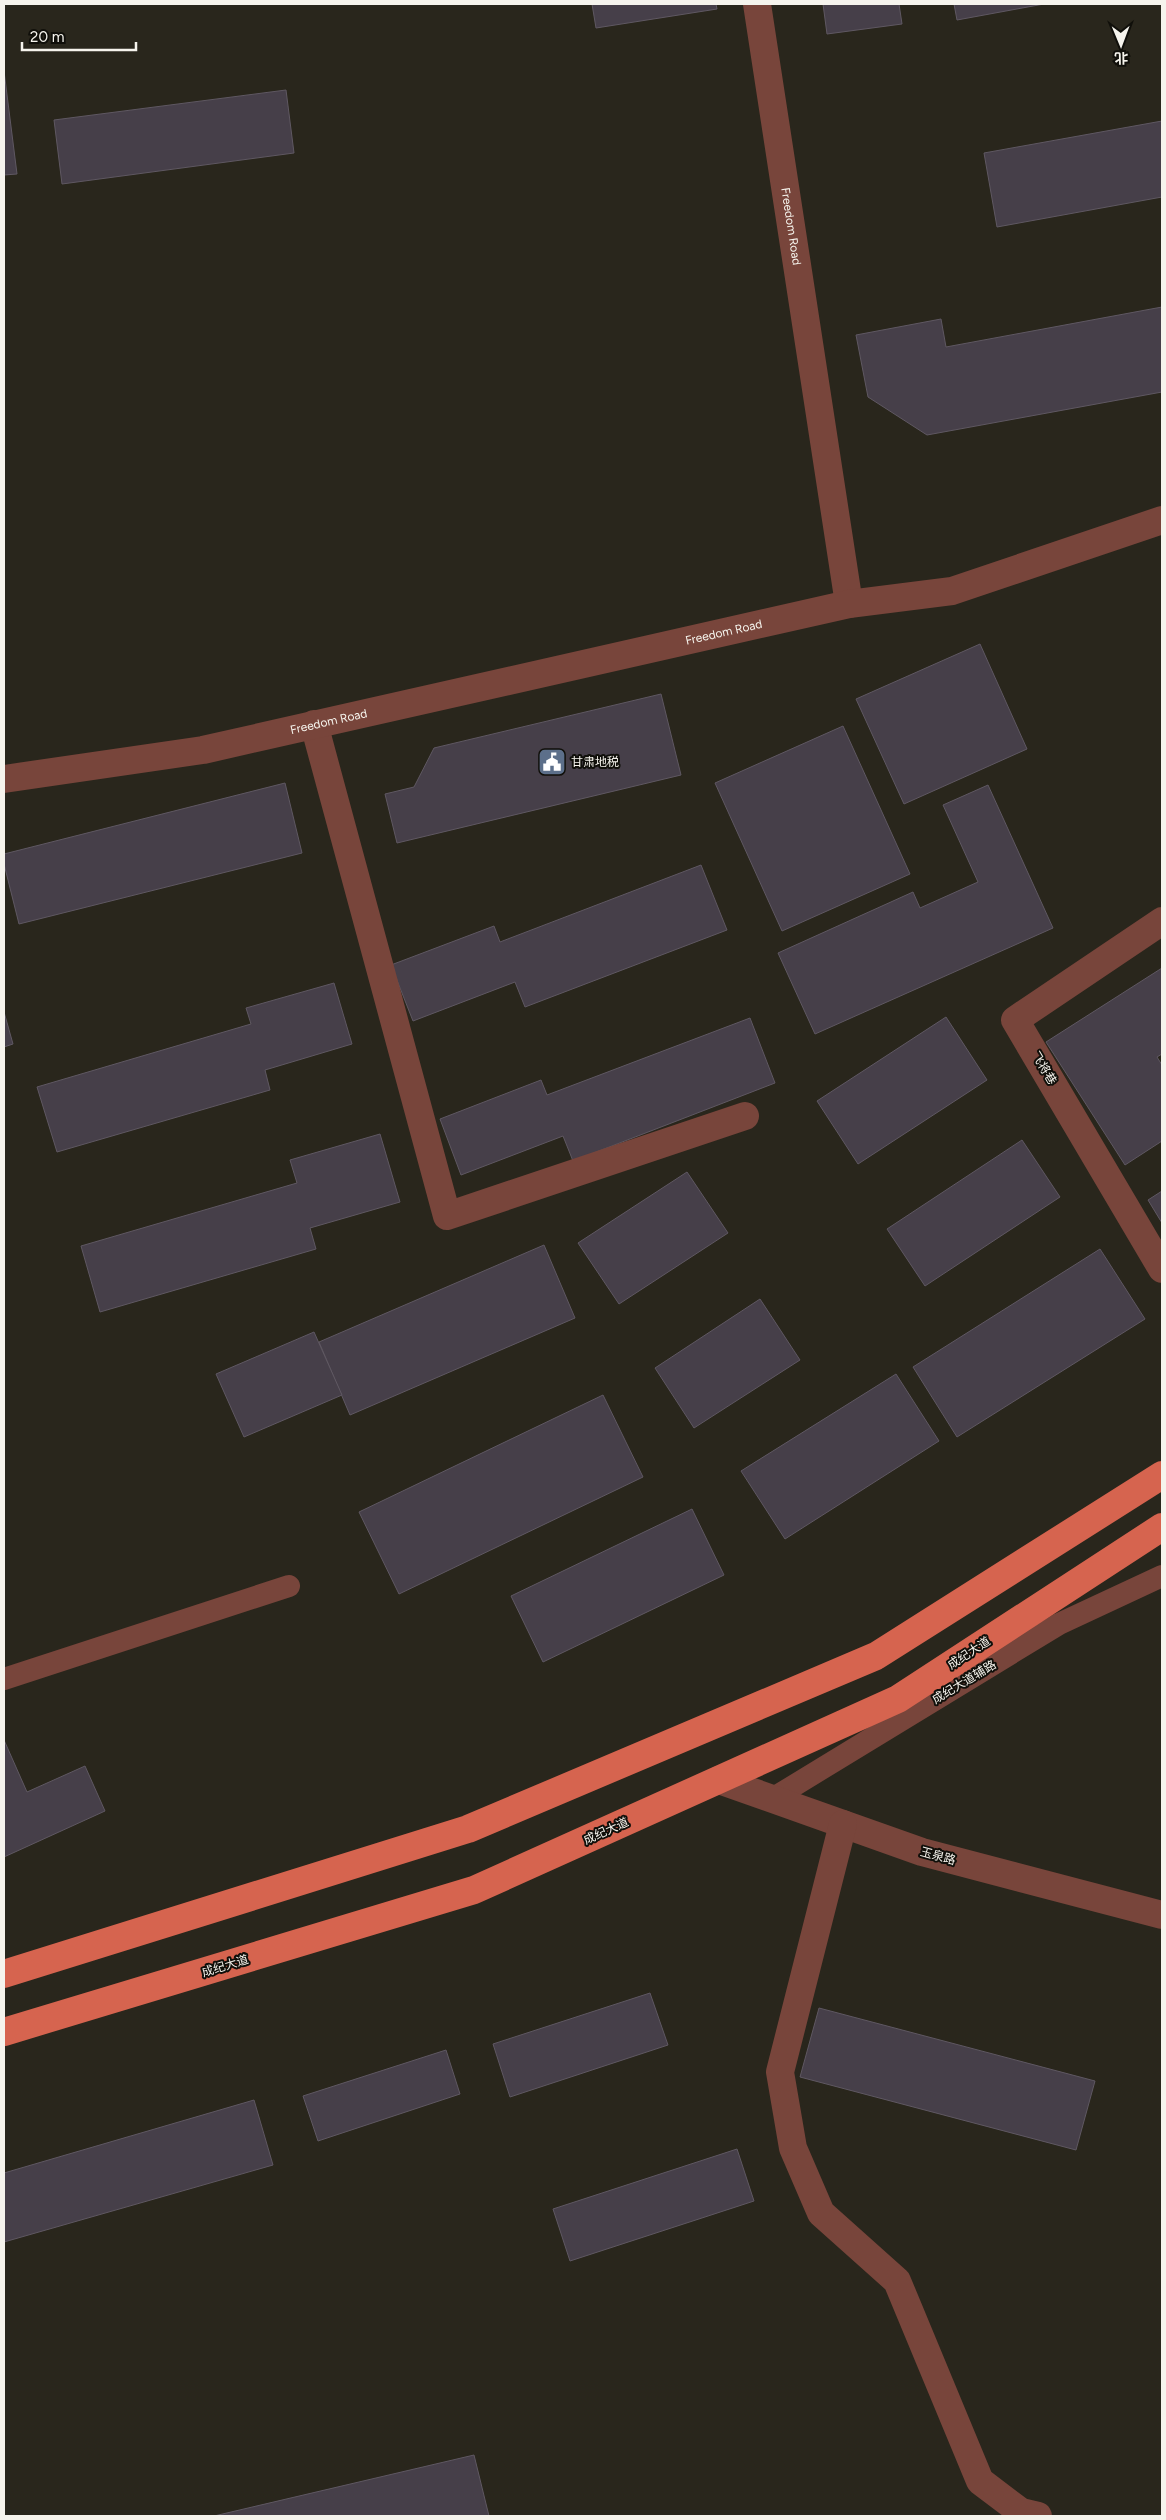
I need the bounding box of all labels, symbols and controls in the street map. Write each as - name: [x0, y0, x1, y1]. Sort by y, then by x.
- scale bar: [22, 20, 136, 52]
- north arrow: [1096, 20, 1146, 70]
- text: 20 m: [30, 28, 64, 46]
- text: 北: [1114, 49, 1128, 66]
- street label: Freedom Road: [778, 187, 804, 266]
- street label: Freedom Road: [684, 617, 764, 648]
- street label: Freedom Road: [289, 706, 369, 737]
- public building icon: 甘肃地税: [537, 747, 567, 777]
- place label: 甘肃地税: [571, 755, 619, 769]
- street label: 飞将巷: [1029, 1049, 1059, 1087]
- street label: 成纪大道: [945, 1634, 993, 1672]
- street label: 成纪大道辅路: [930, 1657, 998, 1707]
- street label: 成纪大道: [581, 1815, 631, 1847]
- street label: 玉泉路: [919, 1845, 957, 1867]
- street label: 成纪大道: [200, 1952, 250, 1980]

